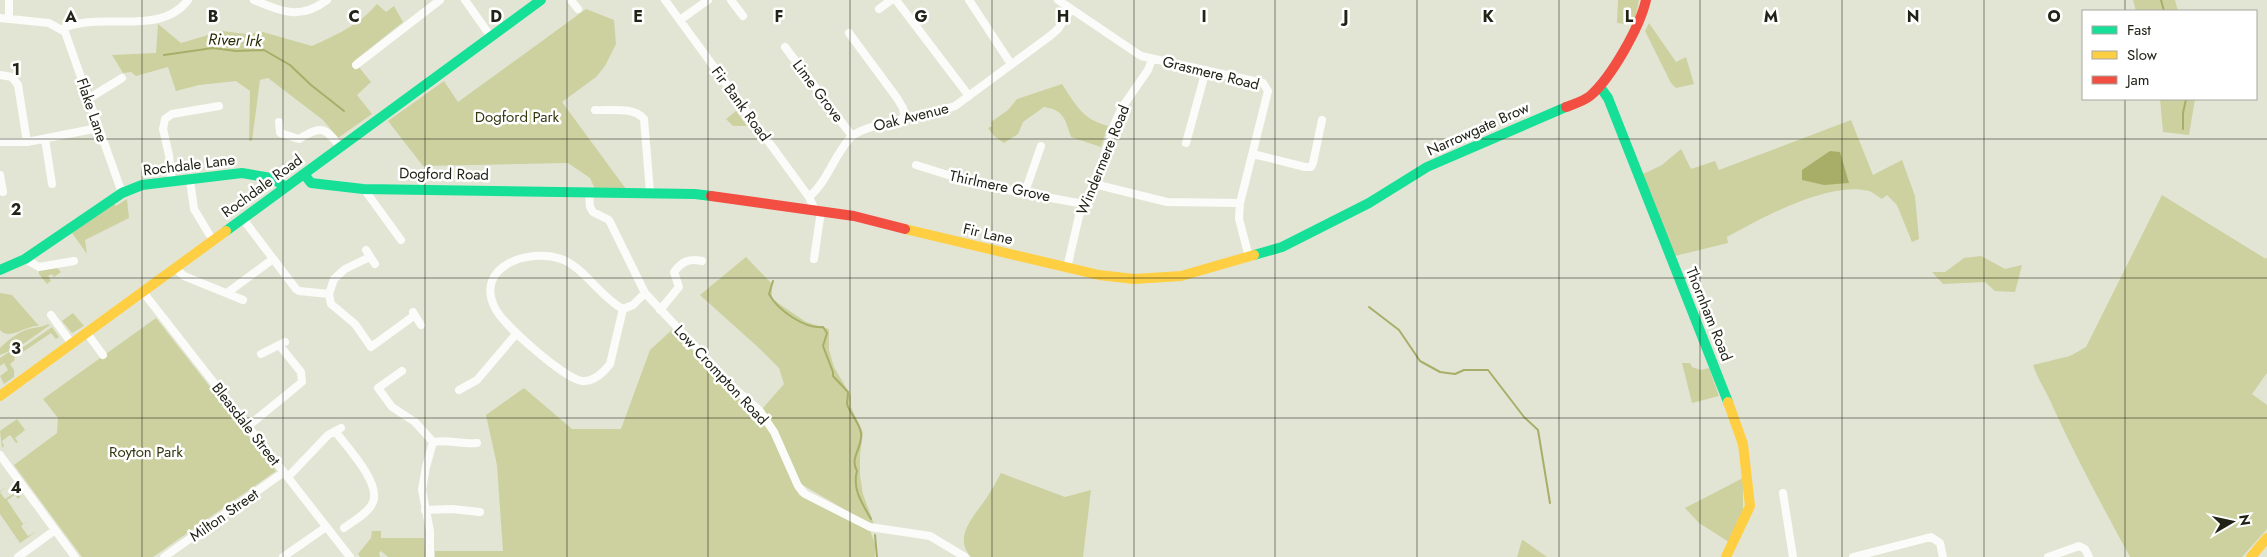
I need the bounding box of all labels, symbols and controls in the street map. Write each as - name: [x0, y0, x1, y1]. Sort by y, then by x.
- text: A: [64, 5, 77, 28]
- text: B: [208, 5, 218, 28]
- text: C: [348, 5, 360, 28]
- text: D: [490, 5, 502, 28]
- text: E: [633, 5, 643, 28]
- text: F: [775, 5, 783, 28]
- text: G: [914, 5, 928, 28]
- text: H: [1057, 5, 1069, 28]
- text: I: [1201, 5, 1207, 28]
- text: J: [1340, 5, 1349, 28]
- text: K: [1482, 5, 1494, 28]
- text: L: [1625, 5, 1634, 28]
- text: M: [1764, 5, 1778, 28]
- text: N: [1907, 5, 1919, 28]
- text: O: [2047, 5, 2061, 28]
- legend: [2082, 10, 2257, 100]
- text: Fast: [2127, 19, 2151, 41]
- water label: River Irk: [208, 28, 263, 52]
- text: Slow: [2127, 44, 2158, 66]
- street label: Grasmere Road: [1160, 50, 1262, 96]
- street label: Lime Grove: [787, 55, 849, 127]
- text: 1: [12, 58, 20, 81]
- street label: Fir Bank Road: [706, 62, 776, 146]
- text: Jam: [2125, 69, 2150, 91]
- street label: Flake Lane: [71, 75, 113, 145]
- street label: Narrowgate Brow: [1423, 96, 1533, 161]
- street label: Oak Avenue: [871, 97, 951, 137]
- street label: Windermere Road: [1071, 102, 1135, 218]
- park label: Dogford Park: [475, 106, 560, 128]
- street label: Rochdale Lane: [142, 148, 237, 182]
- street label: Rochdale Road: [217, 149, 307, 223]
- street label: Dogford Road: [399, 162, 489, 186]
- street label: Thirlmere Grove: [948, 165, 1053, 207]
- text: 2: [11, 198, 21, 221]
- street label: Fir Lane: [961, 218, 1015, 250]
- street label: Thornham Road: [1680, 264, 1738, 364]
- street label: Low Crompton Road: [669, 320, 773, 430]
- text: 3: [11, 337, 21, 360]
- street label: Bleasdale Street: [207, 378, 286, 470]
- park label: Royton Park: [109, 441, 183, 463]
- text: 4: [10, 476, 22, 499]
- street label: Milton Street: [185, 483, 263, 547]
- north arrow: [2207, 497, 2257, 547]
- text: N: [2234, 513, 2256, 527]

